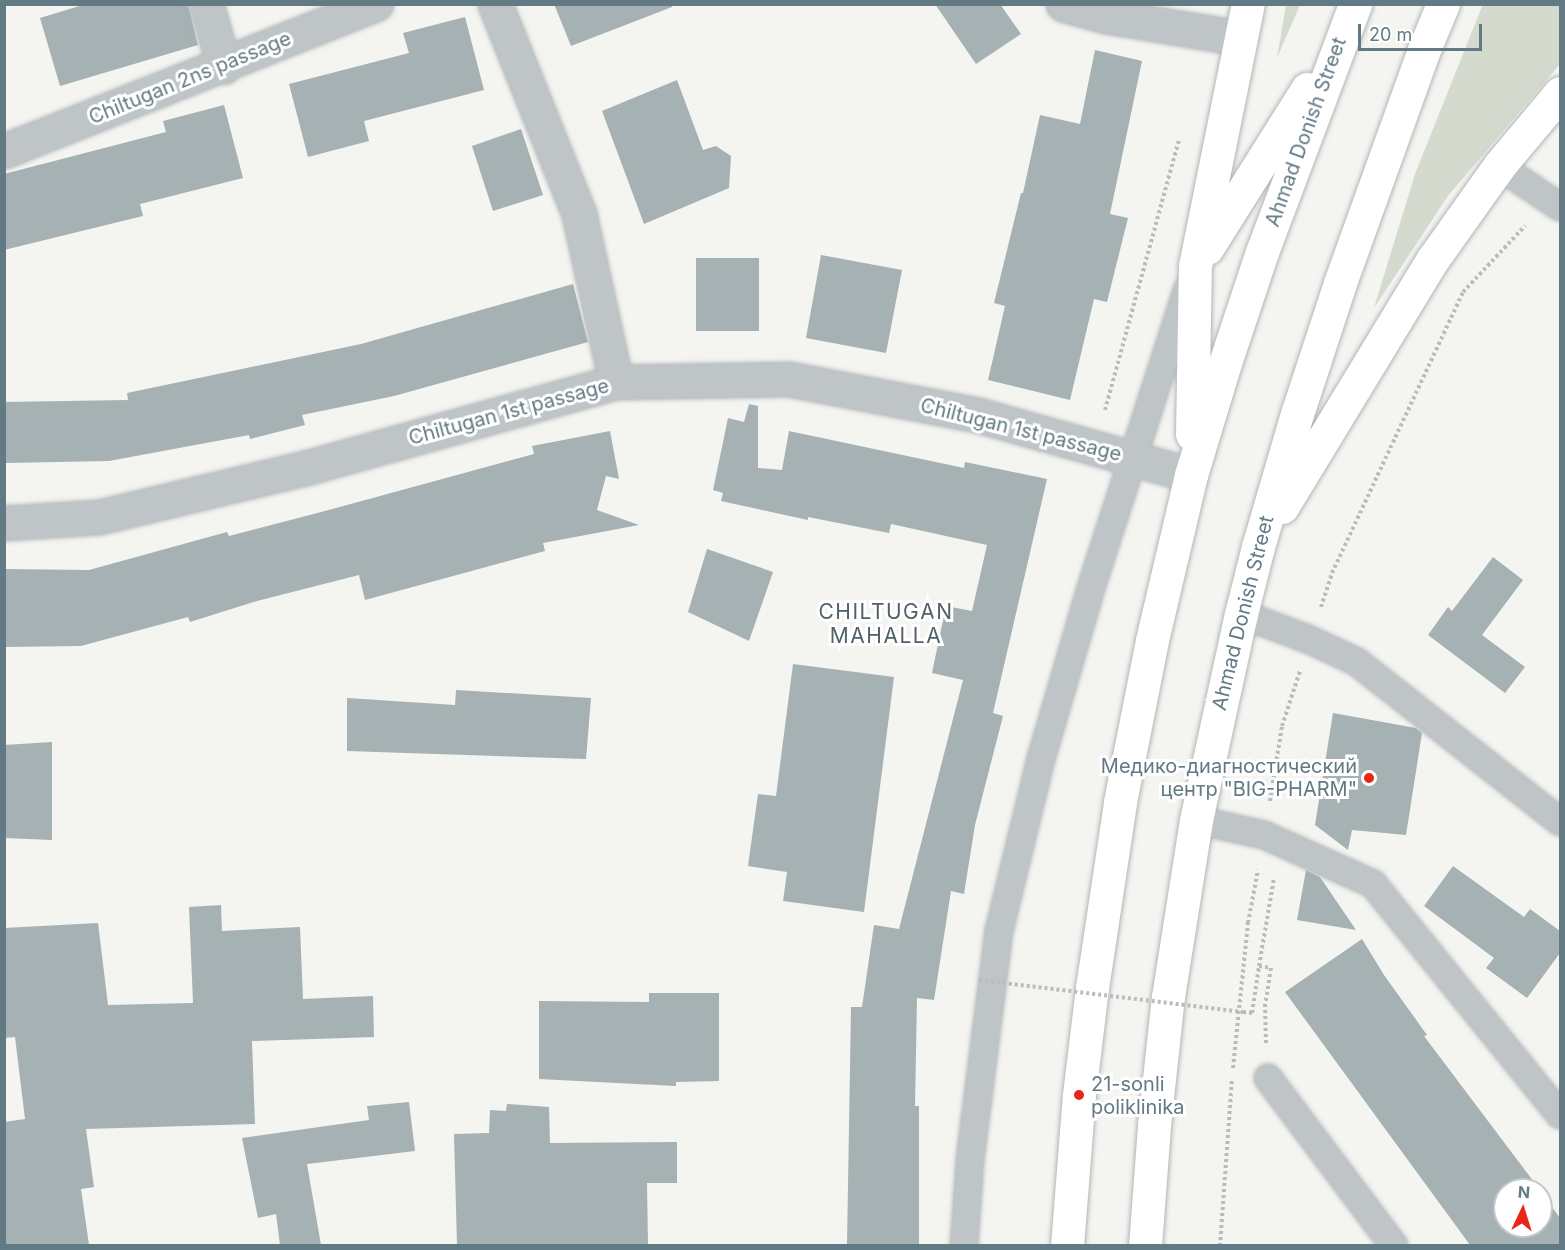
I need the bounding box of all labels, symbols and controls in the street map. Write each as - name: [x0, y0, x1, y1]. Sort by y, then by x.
- scale bar: [1361, 12, 1486, 50]
- text: 20 m: [1369, 24, 1412, 45]
- street label: Chiltugаn 2ns passage: [85, 26, 295, 130]
- street label: Ahmad Donish Street: [1261, 34, 1351, 230]
- street label: Chiltugan 1st passage: [406, 374, 612, 450]
- street label: Chiltugan 1st passage: [918, 393, 1124, 467]
- street label: Ahmad Donish Street: [1207, 513, 1279, 713]
- district label: CHILTUGАN MAHALLA: [818, 599, 954, 649]
- place label: Медико-диагностический центр "BIG-PHARM": [1101, 754, 1357, 801]
- marker: Медико-диагностический центр "BIG-PHARM": [1362, 771, 1376, 785]
- place label: 21-sonli poliklinika: [1091, 1072, 1184, 1119]
- marker: 21-sonli poliklinika: [1072, 1088, 1086, 1102]
- north arrow: [1493, 1178, 1553, 1238]
- text: N: [1517, 1182, 1531, 1202]

